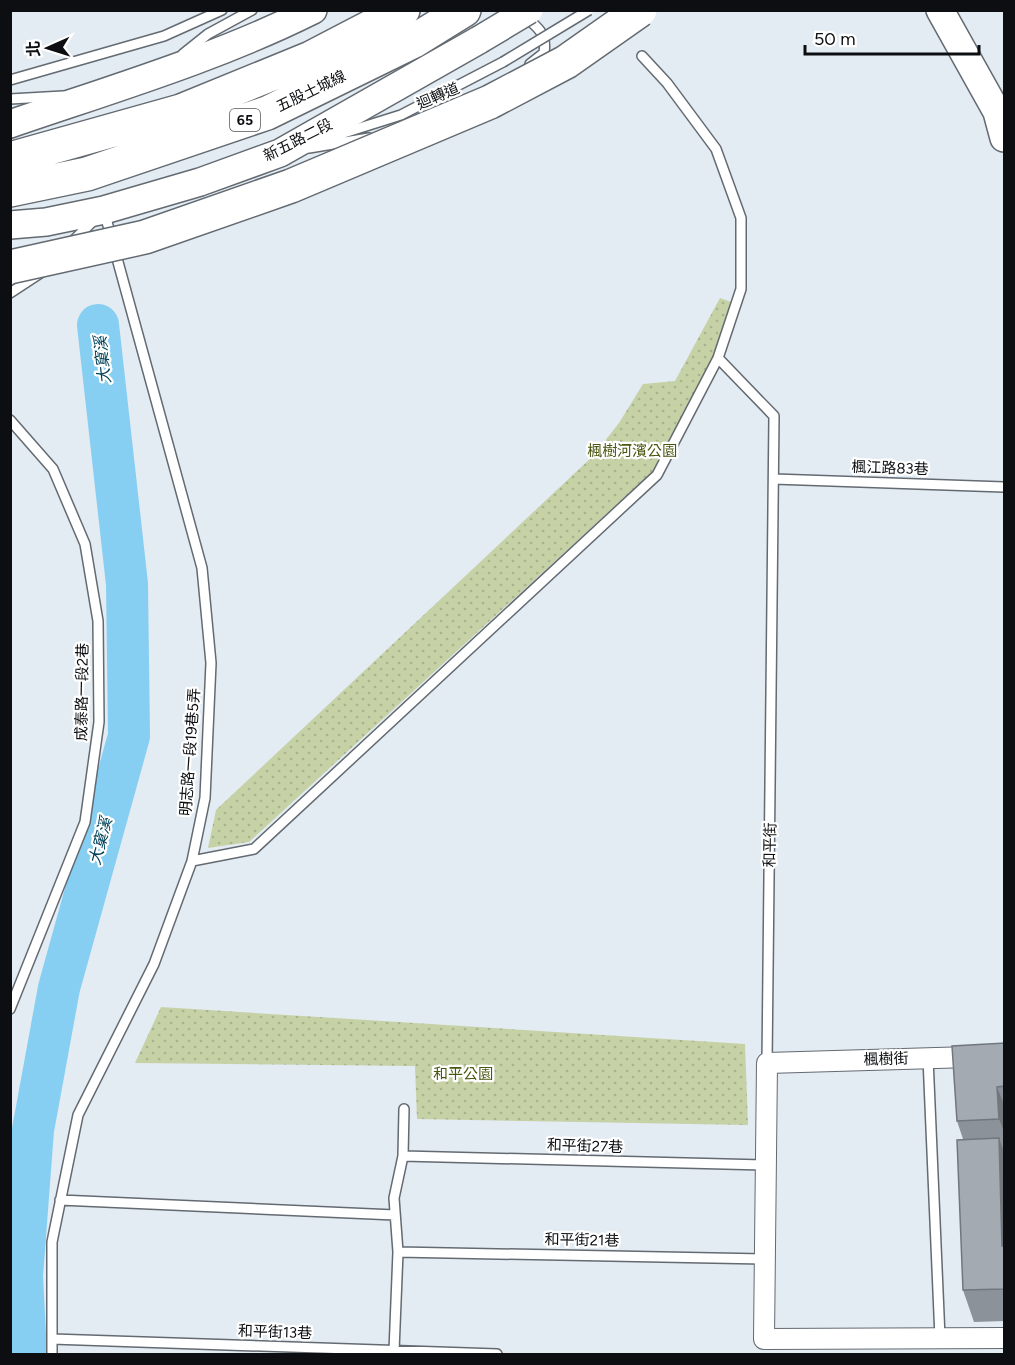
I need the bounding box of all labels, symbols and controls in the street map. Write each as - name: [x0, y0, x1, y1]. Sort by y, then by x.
- north arrow: [18, 18, 78, 78]
- scale bar: [805, 18, 979, 56]
- text: 50 m: [814, 28, 856, 50]
- text: 北: [24, 40, 43, 57]
- street label: 五股土城線: [273, 66, 349, 116]
- street label: 迴轉道: [414, 79, 462, 113]
- road number: 65: [230, 109, 260, 131]
- street label: 新五路二段: [260, 115, 336, 165]
- water label: 大窠溪: [90, 333, 114, 385]
- park label: 楓樹河濱公園: [587, 442, 677, 460]
- street label: 楓江路83巷: [851, 458, 929, 478]
- street label: 成泰路一段2巷: [72, 643, 92, 741]
- street label: 明志路一段19巷5弄: [177, 687, 203, 817]
- water label: 大窠溪: [85, 814, 116, 867]
- street label: 和平街: [761, 822, 779, 868]
- street label: 楓樹街: [863, 1049, 909, 1069]
- park label: 和平公園: [433, 1065, 493, 1083]
- street label: 和平街27巷: [546, 1136, 624, 1156]
- street label: 和平街21巷: [545, 1230, 619, 1250]
- street label: 和平街13巷: [238, 1322, 312, 1342]

